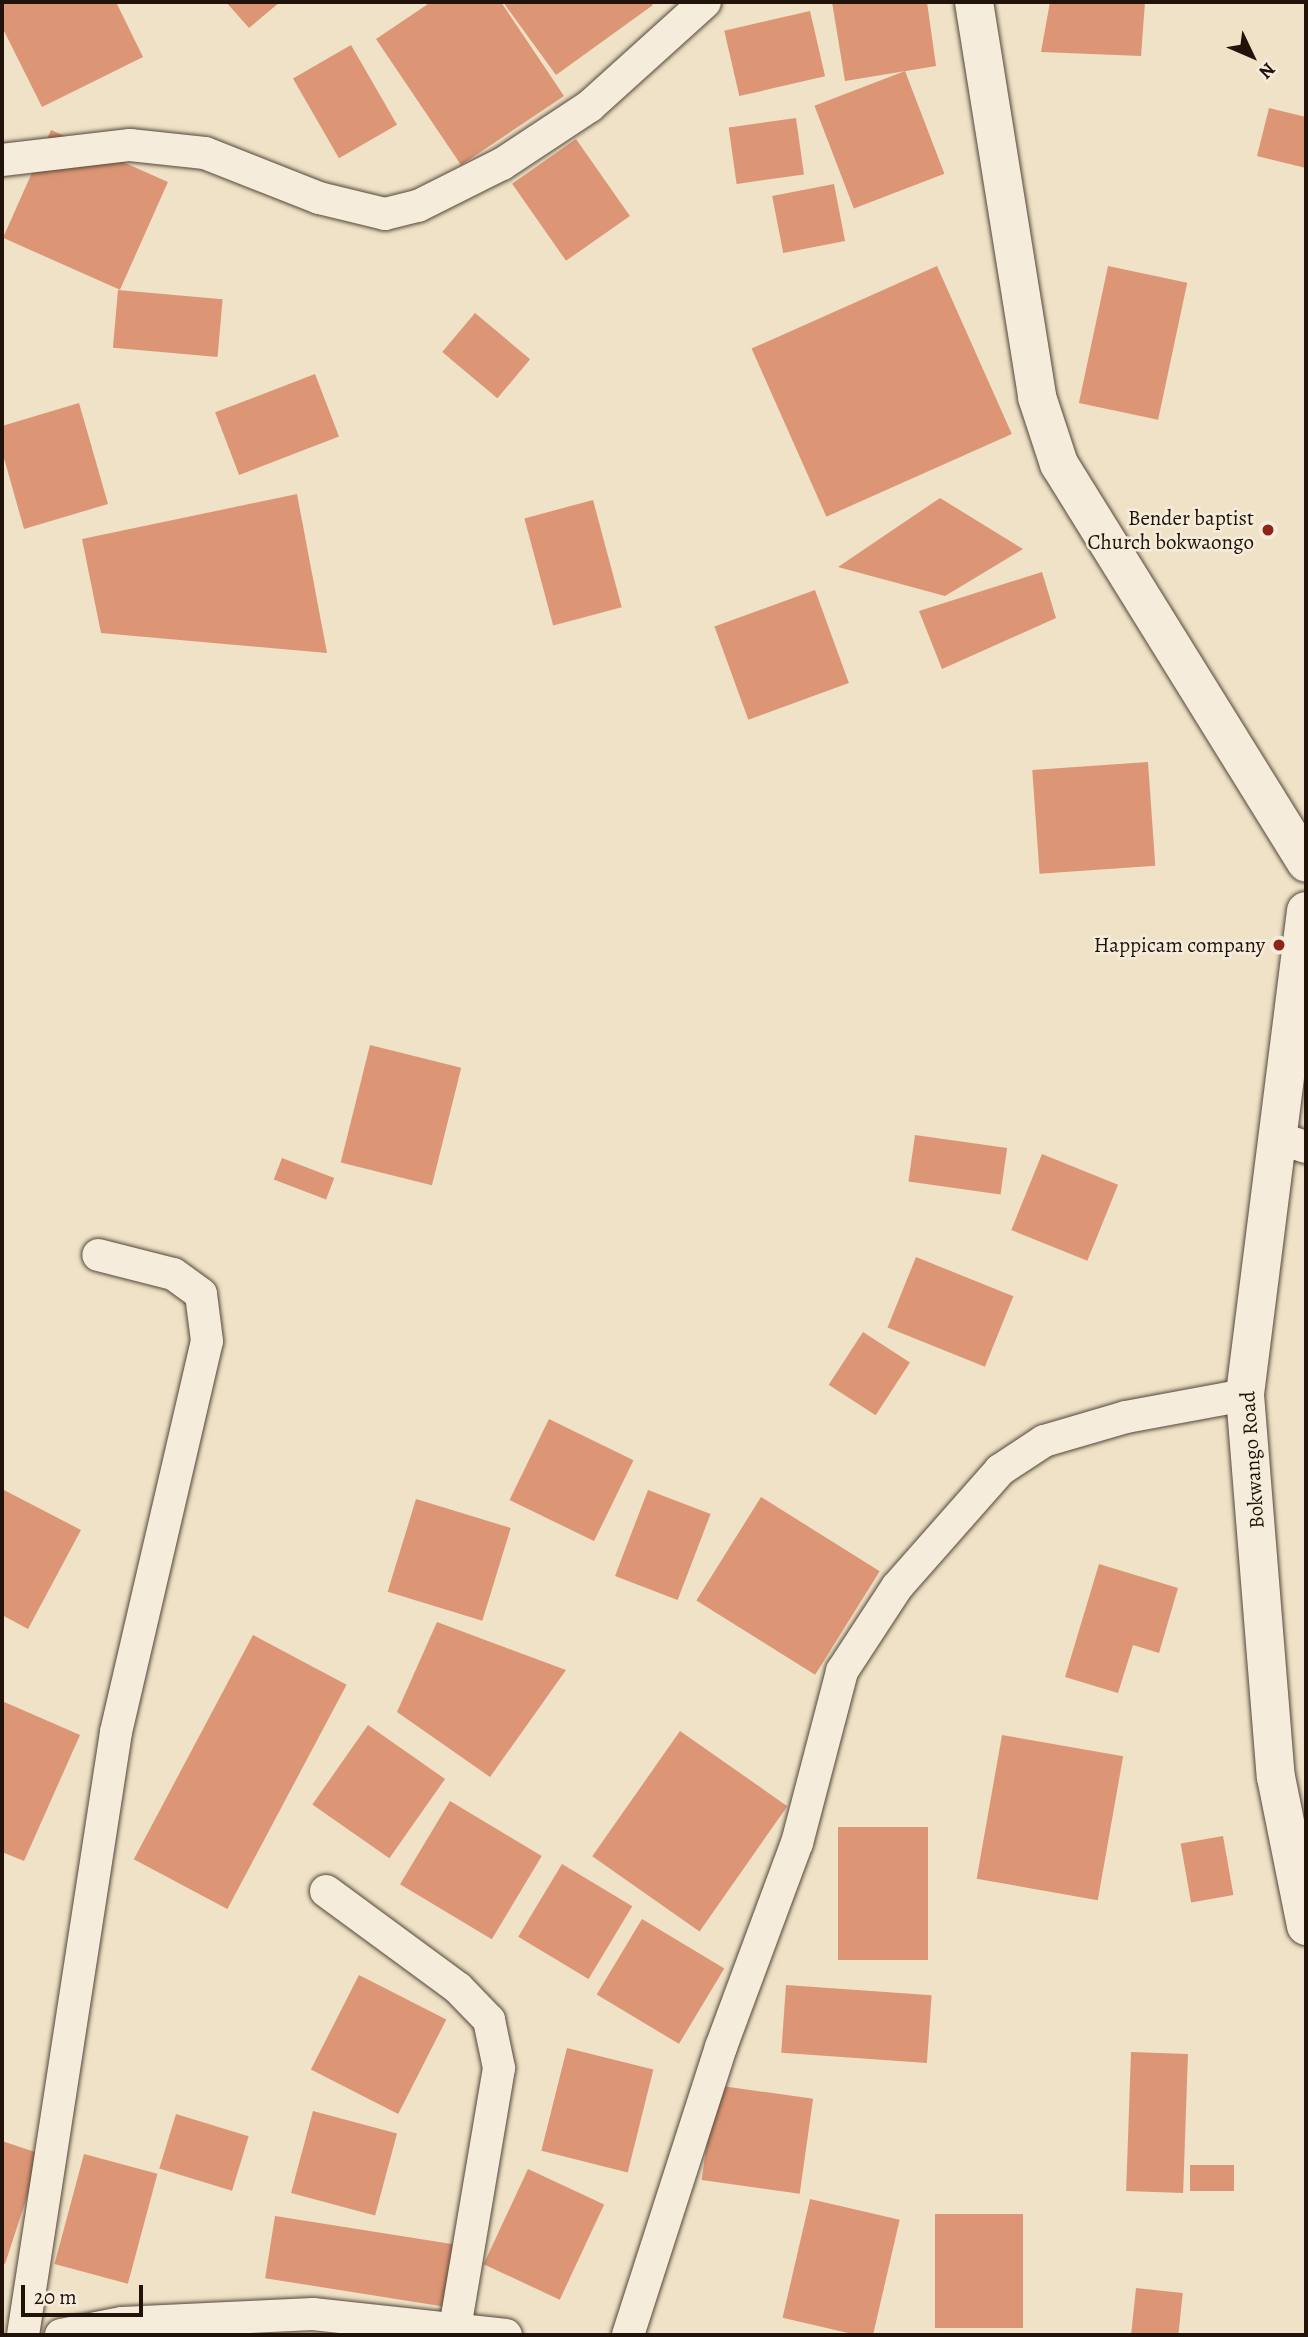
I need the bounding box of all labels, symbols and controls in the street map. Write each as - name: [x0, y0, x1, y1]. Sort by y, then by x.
- north arrow: [1217, 21, 1287, 91]
- text: N: [1253, 57, 1281, 85]
- place label: Bender baptist Church bokwaongo: [1087, 505, 1254, 555]
- marker: Bender baptist Church bokwaongo: [1260, 522, 1276, 538]
- place label: Happicam company: [1094, 932, 1265, 958]
- marker: Happicam company: [1271, 937, 1287, 953]
- street label: Bokwango Road: [1235, 1390, 1269, 1530]
- scale bar: [24, 2270, 147, 2314]
- text: 20 m: [34, 2283, 77, 2311]

